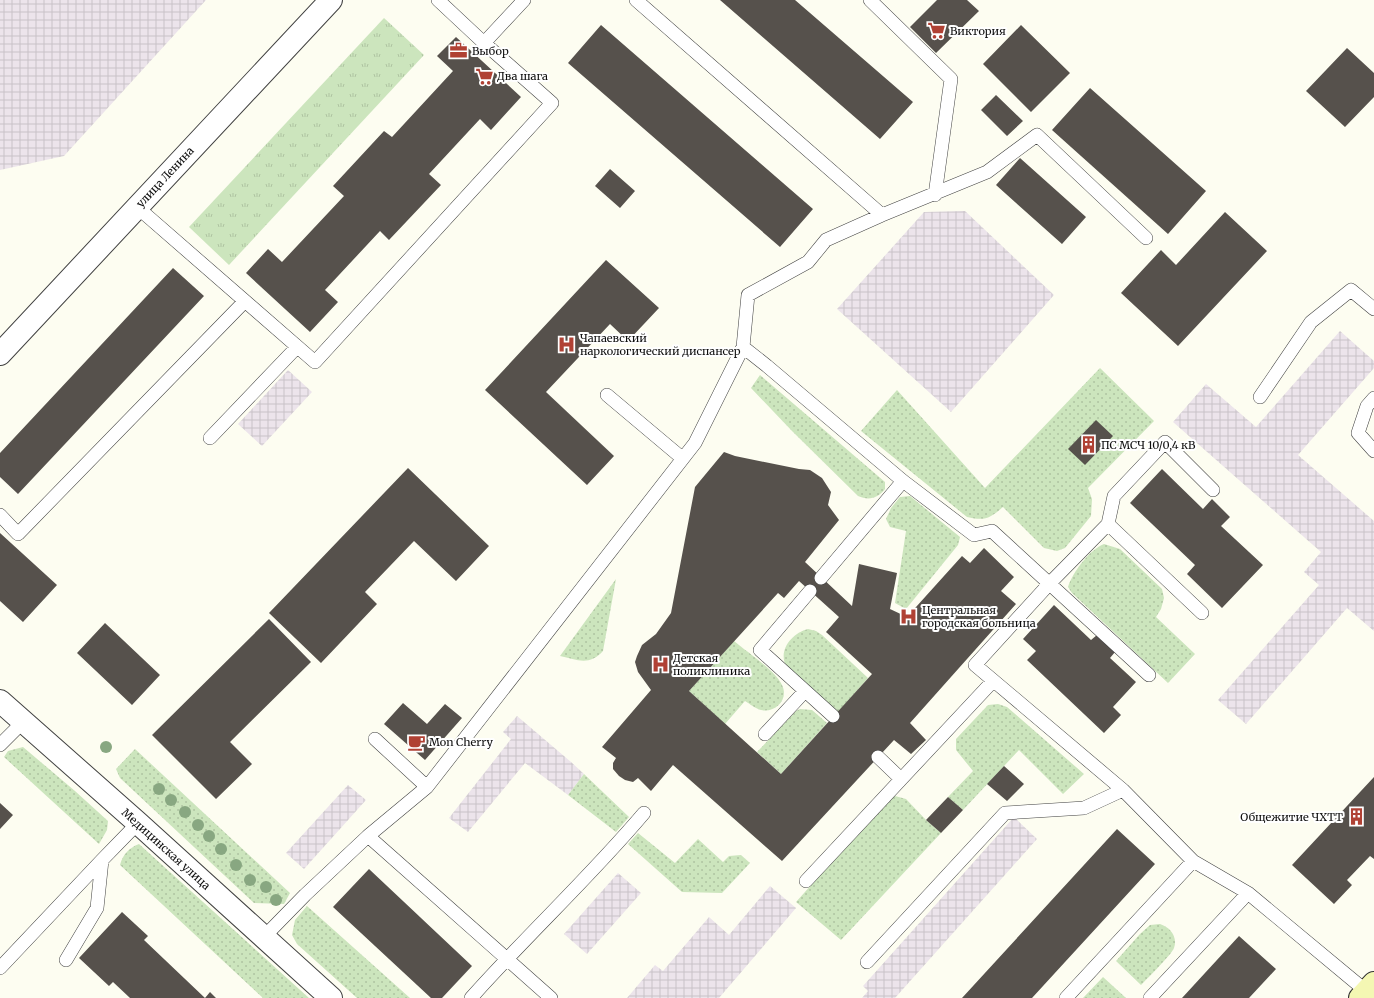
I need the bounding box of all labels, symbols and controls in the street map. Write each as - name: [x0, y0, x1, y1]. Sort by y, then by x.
- supermarket icon: Виктория: [927, 21, 947, 41]
- place label: Виктория: [950, 24, 1006, 38]
- office icon: Выбор: [449, 41, 469, 61]
- place label: Выбор: [472, 44, 509, 58]
- supermarket icon: Два шага: [474, 66, 494, 86]
- place label: Два шага: [497, 69, 548, 83]
- street label: улица Ленина: [133, 144, 197, 210]
- place label: Чапаевский наркологический диспансер: [580, 331, 741, 358]
- hospital icon: Чапаевский наркологический диспансер: [557, 334, 577, 354]
- building icon: ПС МСЧ 10/0,4 кВ: [1078, 435, 1098, 455]
- place label: ПС МСЧ 10/0,4 кВ: [1101, 438, 1196, 452]
- place label: Центральная городская больница: [922, 603, 1036, 630]
- hospital icon: Центральная городская больница: [899, 606, 919, 626]
- place label: Детская поликлиника: [673, 651, 750, 678]
- hospital icon: Детская поликлиника: [650, 654, 670, 674]
- cafe icon: Mon Cherry: [406, 732, 426, 752]
- place label: Mon Cherry: [429, 735, 493, 749]
- street label: Медицинская улица: [119, 805, 213, 893]
- building icon: Общежитие ЧХТТ: [1346, 807, 1366, 827]
- place label: Общежитие ЧХТТ: [1240, 810, 1343, 824]

